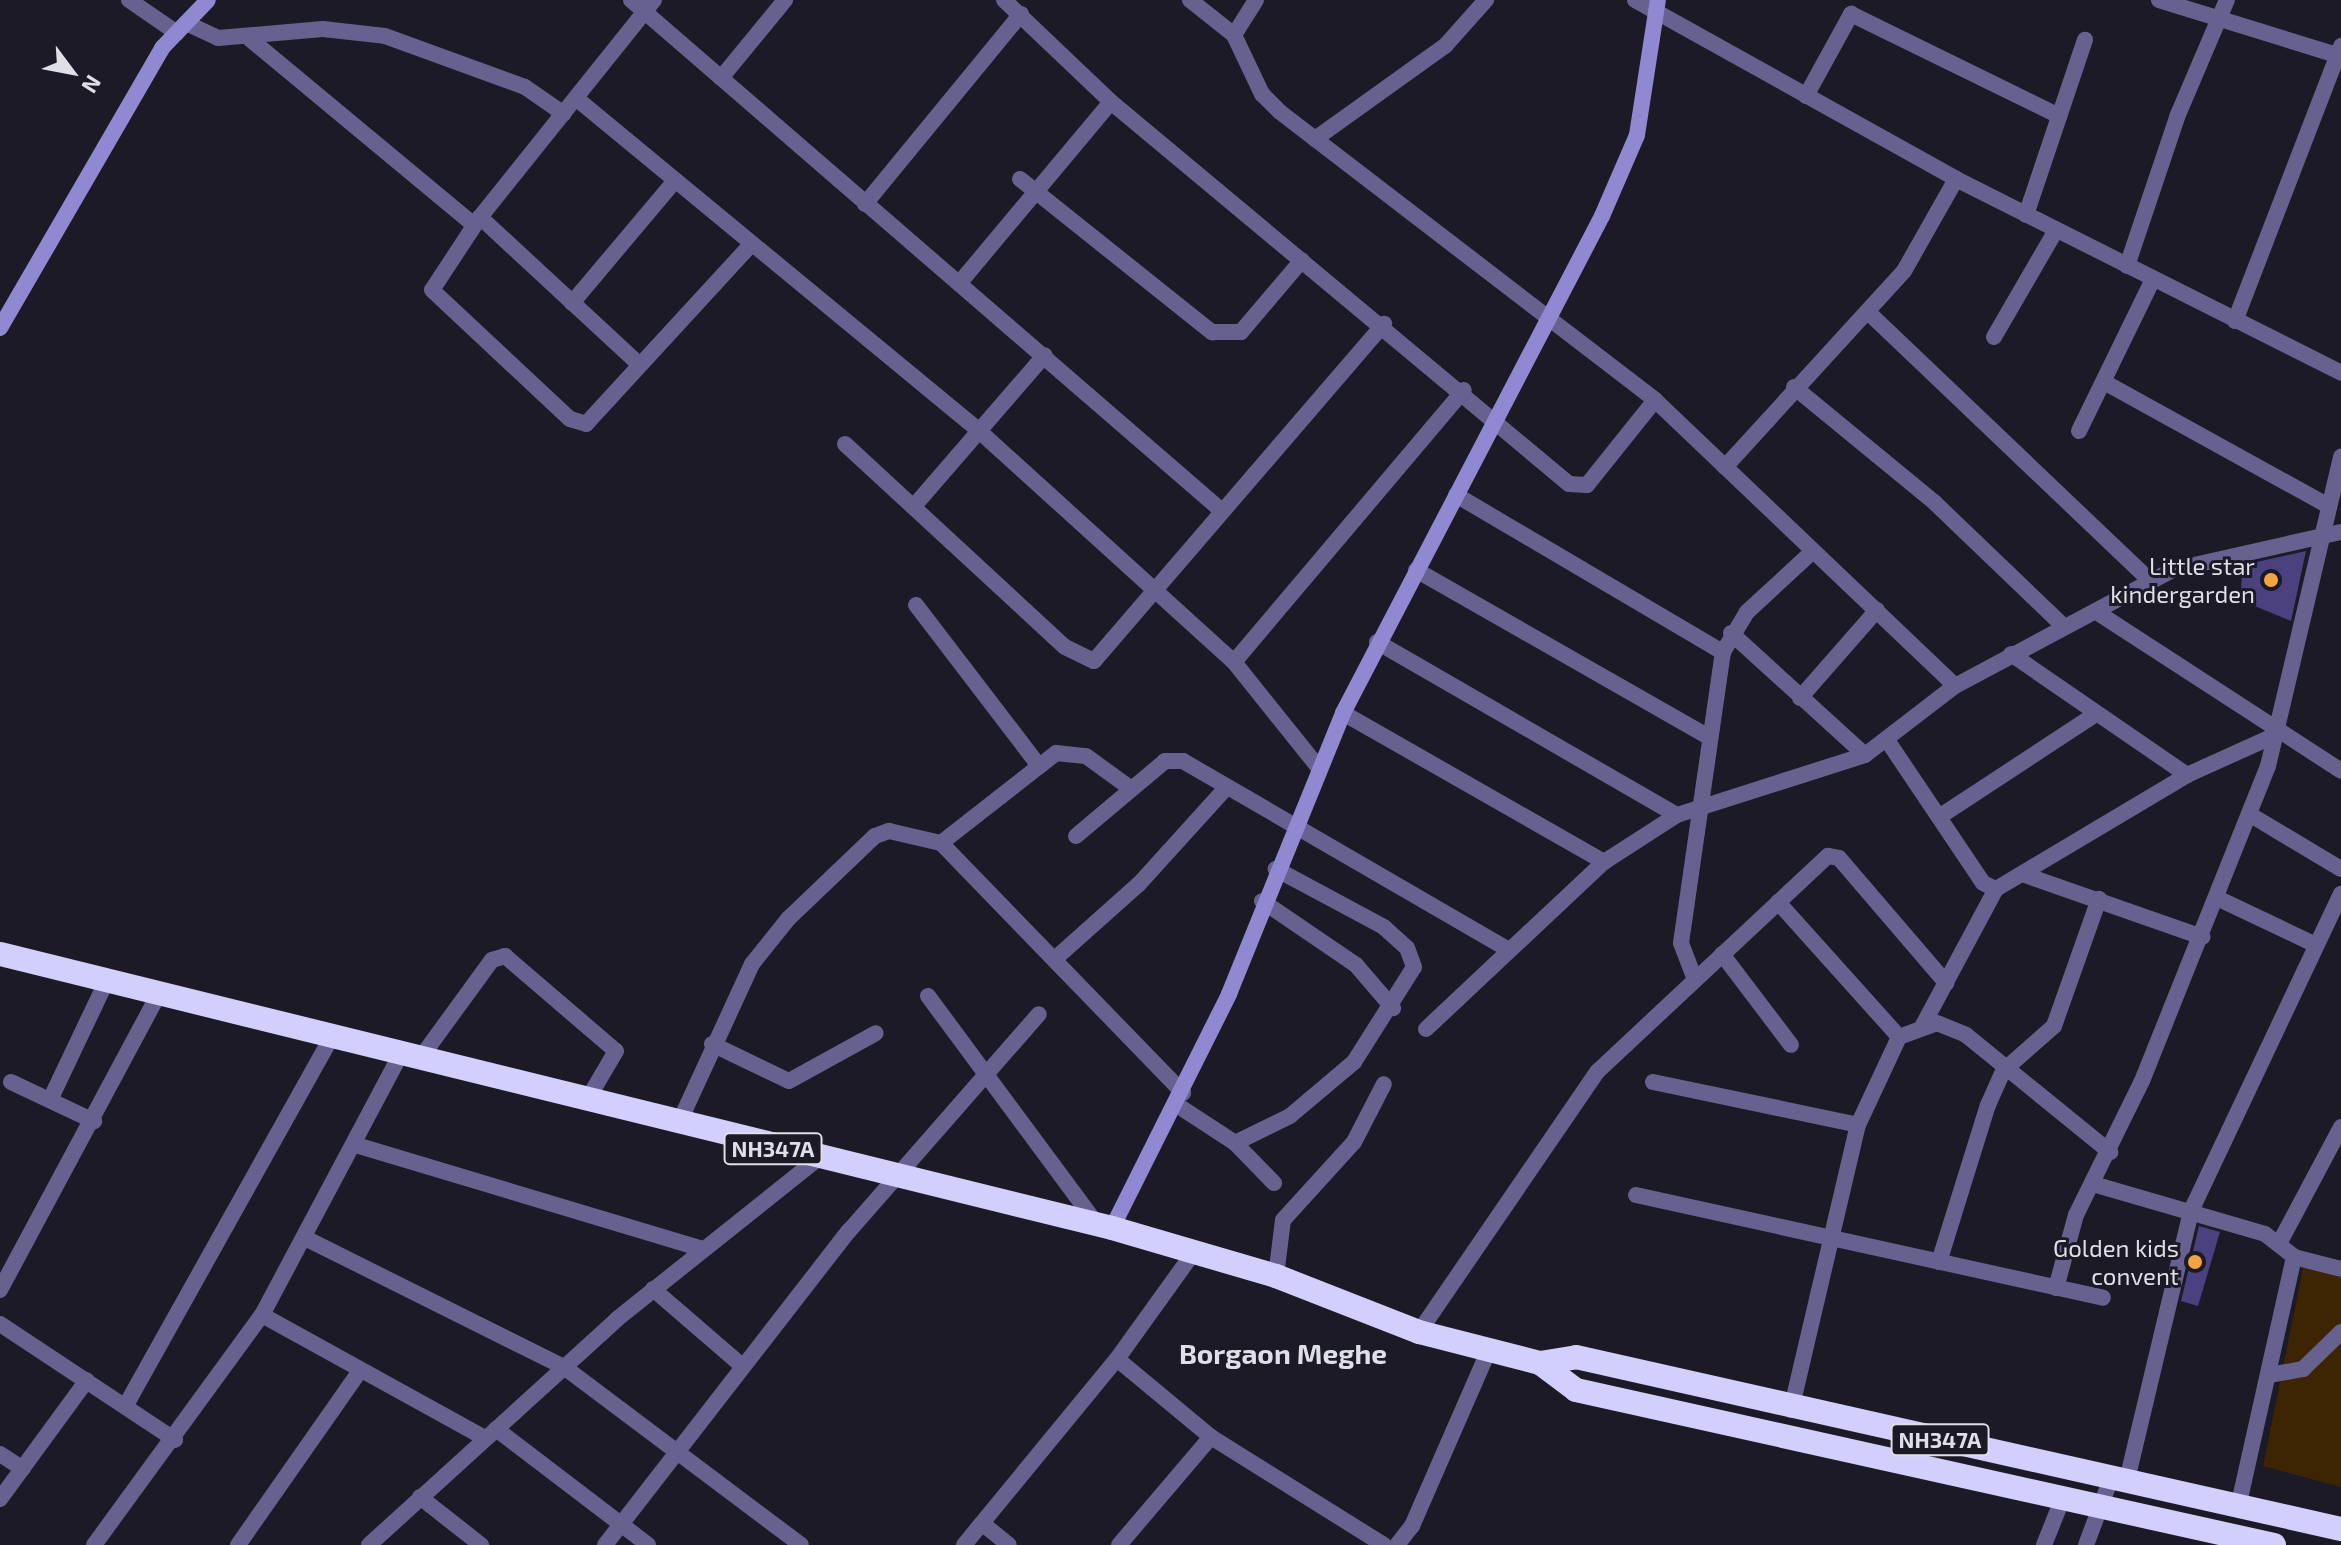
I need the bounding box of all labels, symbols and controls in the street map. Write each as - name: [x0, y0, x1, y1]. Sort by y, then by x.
- north arrow: [32, 32, 112, 112]
- text: N: [77, 71, 108, 98]
- place label: Little star kindergarden: [2110, 552, 2255, 608]
- marker: Little star kindergarden: [2262, 571, 2280, 589]
- road number: NH347A: [723, 1131, 823, 1167]
- place label: Golden kids convent: [2053, 1234, 2179, 1290]
- marker: Golden kids convent: [2186, 1253, 2204, 1271]
- district label: Borgaon Meghe: [1179, 1336, 1387, 1370]
- road number: NH347A: [1890, 1422, 1990, 1458]

